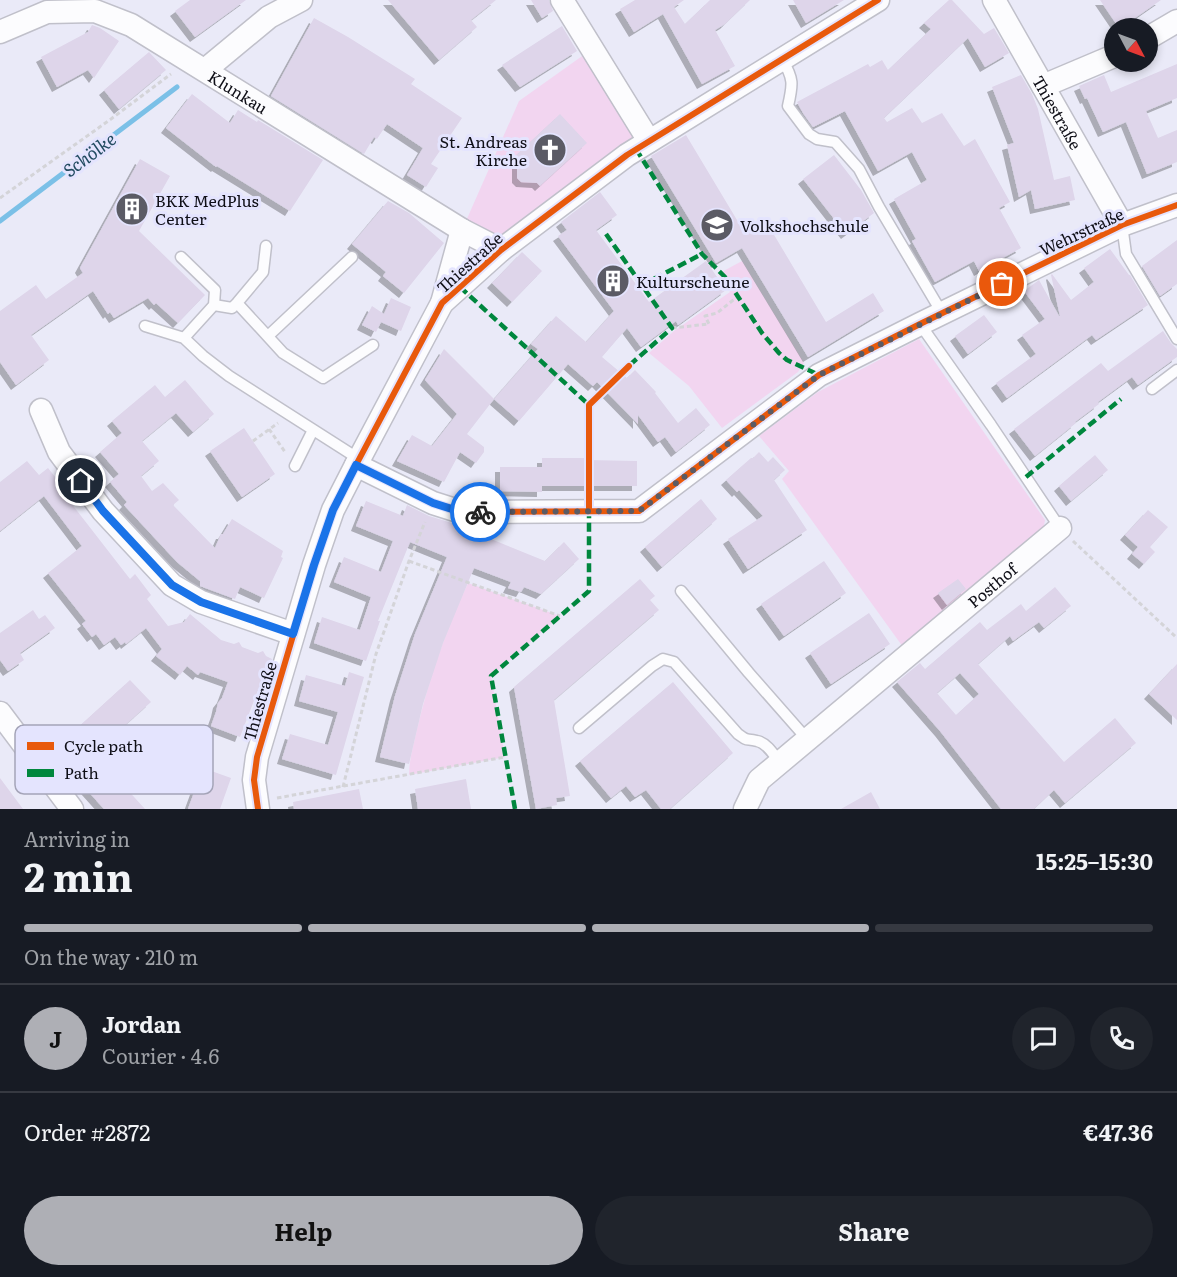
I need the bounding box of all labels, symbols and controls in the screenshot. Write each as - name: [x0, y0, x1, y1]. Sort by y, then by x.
- north arrow: [1104, 18, 1158, 72]
- map controls: [1104, 18, 1158, 72]
- street label: Klunkau: [204, 64, 273, 119]
- street label: Thiestraße: [1027, 71, 1088, 154]
- water label: Schölke: [57, 125, 121, 183]
- place label: St. Andreas Kirche: [440, 129, 527, 171]
- church icon: St. Andreas Kirche: [532, 132, 568, 168]
- place label: BKK MedPlus Center: [155, 188, 259, 230]
- building icon: BKK MedPlus Center: [114, 191, 150, 227]
- street label: Wehrstraße: [1035, 201, 1127, 261]
- school or university icon: Volkshochschule: [699, 207, 735, 243]
- place label: Volkshochschule: [740, 213, 869, 237]
- street label: Thiestraße: [431, 226, 507, 298]
- pin: [976, 258, 1027, 309]
- building icon: Kulturscheune: [595, 263, 631, 299]
- icon: bag: [985, 267, 1018, 300]
- place label: Kulturscheune: [636, 269, 749, 293]
- pin: [55, 455, 106, 506]
- icon: home: [64, 464, 97, 497]
- courier: [450, 482, 510, 542]
- icon: bike: [464, 496, 497, 529]
- street label: Posthof: [962, 556, 1023, 613]
- street label: Thiestraße: [236, 658, 282, 744]
- legend: [15, 725, 213, 794]
- text: Cycle path: [64, 733, 144, 757]
- text: Path: [64, 760, 99, 784]
- text: Arriving in: [24, 823, 130, 853]
- text: 15:25–15:30: [1036, 844, 1153, 877]
- text: 2 min: [24, 846, 133, 904]
- text: On the way · 210 m: [24, 941, 198, 971]
- text: Jordan: [102, 1007, 181, 1040]
- button: chat: [1012, 1007, 1075, 1070]
- button: phone: [1090, 1007, 1153, 1070]
- text: J: [49, 1022, 62, 1055]
- text: Courier · 4.6: [102, 1040, 219, 1070]
- text: Order #2872: [24, 1115, 150, 1148]
- text: €47.36: [1083, 1115, 1153, 1148]
- button: Help: [24, 1196, 583, 1265]
- button: Share: [595, 1196, 1153, 1265]

